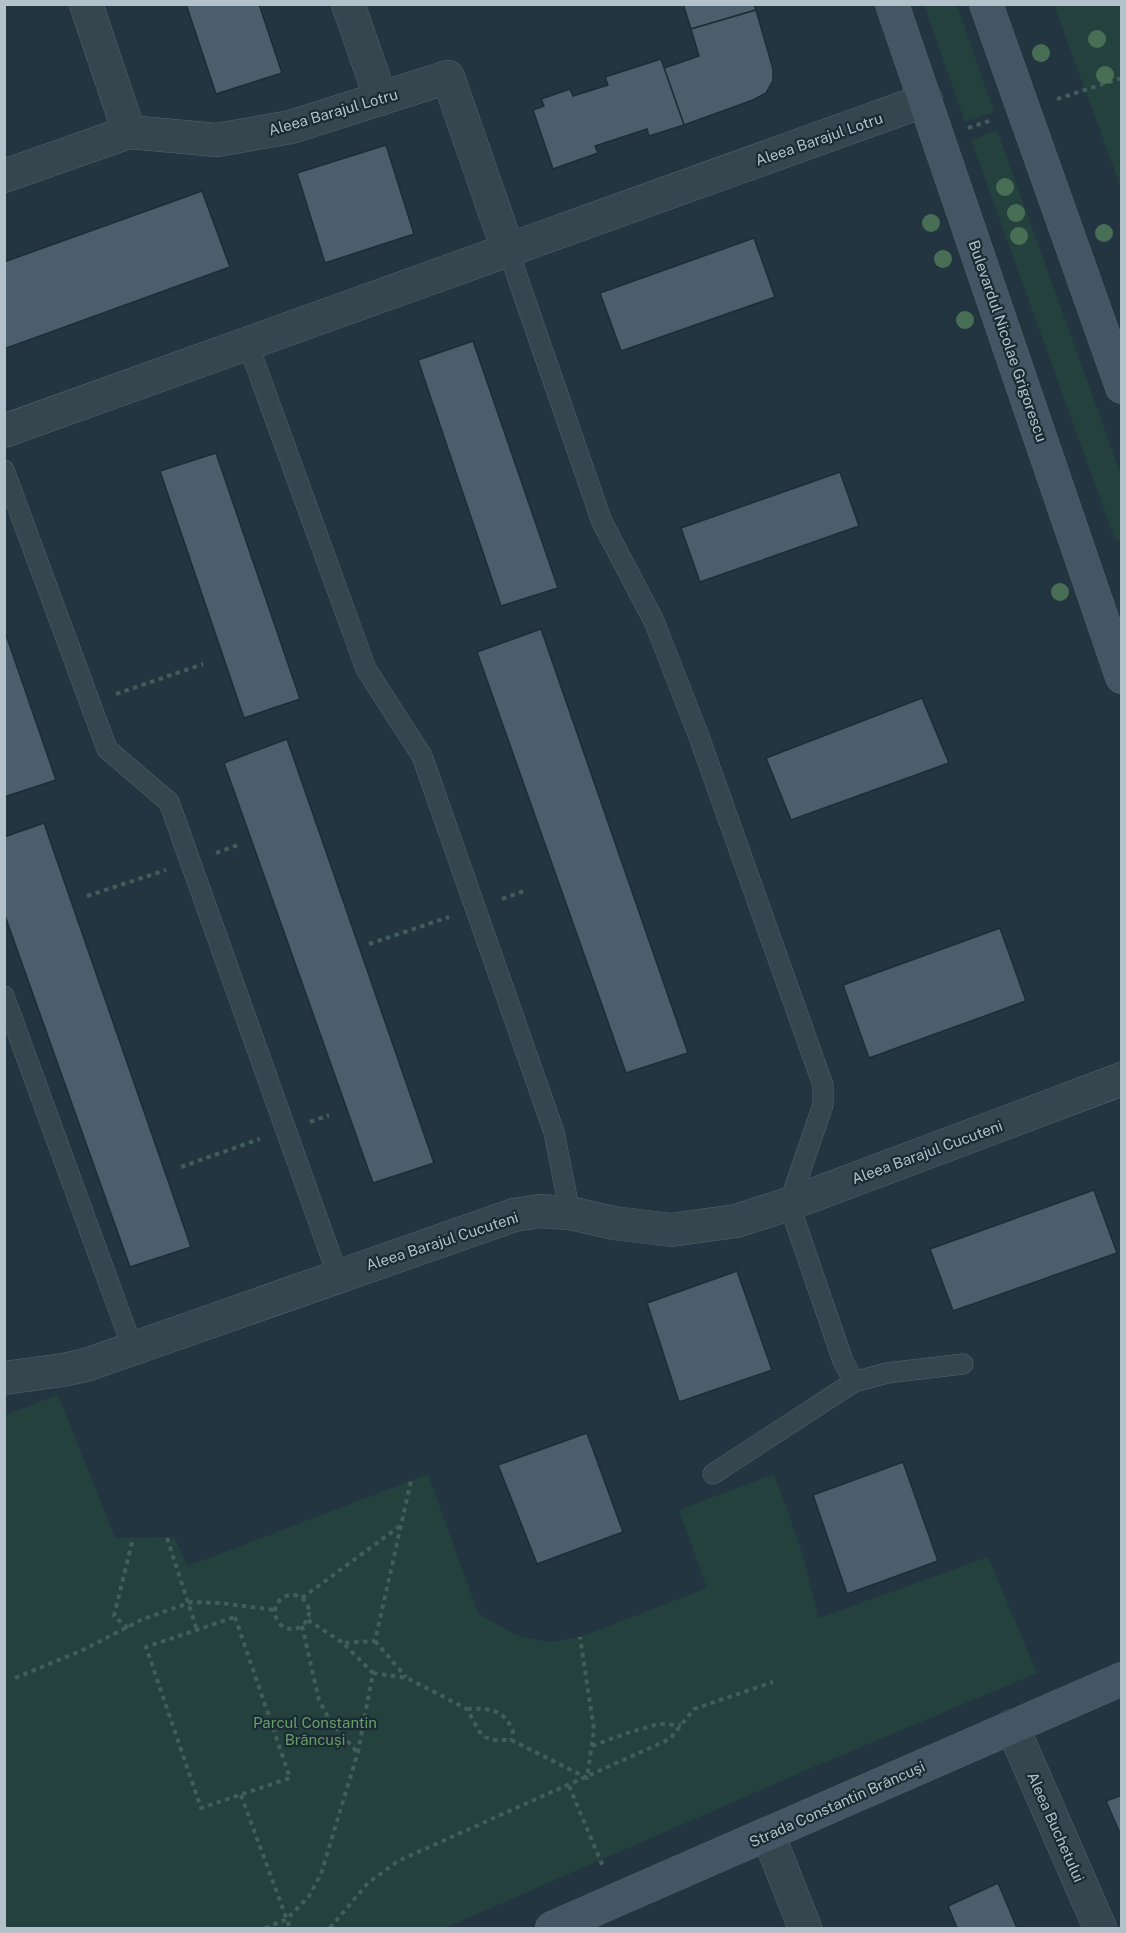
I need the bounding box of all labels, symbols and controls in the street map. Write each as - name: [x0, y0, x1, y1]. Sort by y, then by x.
- street label: Aleea Barajul Lotru: [266, 85, 400, 139]
- street label: Aleea Barajul Lotru: [753, 109, 885, 169]
- street label: Bulevardul Nicolae Grigorescu: [965, 238, 1051, 444]
- street label: Aleea Barajul Cucuteni: [849, 1117, 1005, 1187]
- street label: Aleea Barajul Cucuteni: [364, 1208, 520, 1274]
- park label: Parcul Constantin Brâncuși: [253, 1714, 377, 1748]
- street label: Strada Constantin Brâncuși: [747, 1758, 927, 1850]
- street label: Aleea Buchetului: [1024, 1769, 1088, 1885]

